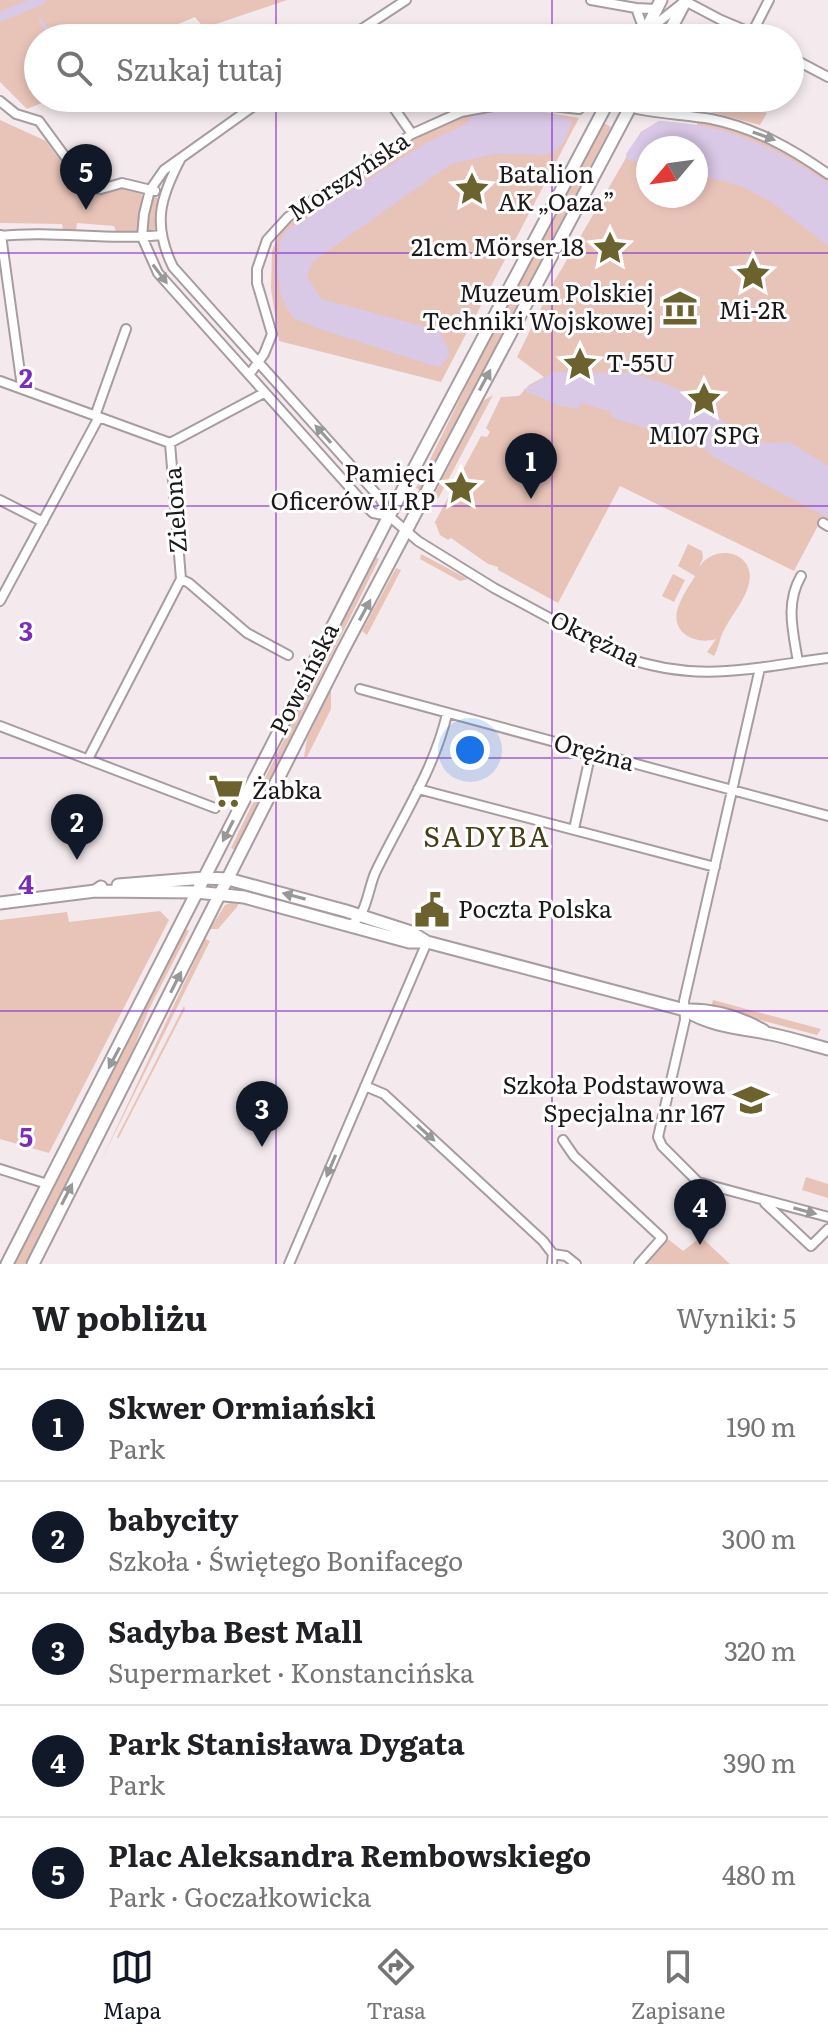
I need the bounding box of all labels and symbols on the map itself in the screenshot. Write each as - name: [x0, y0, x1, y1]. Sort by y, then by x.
- street label: Morszyńska: [280, 122, 415, 228]
- one-way arrow: [752, 130, 776, 143]
- north arrow: [636, 136, 708, 208]
- pin: 5: [60, 144, 112, 210]
- place label: Batalion AK „Oaza”: [498, 155, 615, 218]
- place icon: Batalion AK „Oaza”: [453, 170, 491, 208]
- place label: 21cm Mörser 18: [411, 228, 584, 263]
- place icon: 21cm Mörser 18: [591, 229, 629, 267]
- place icon: Mi-2R: [734, 255, 772, 293]
- one-way arrow: [151, 264, 167, 284]
- place label: Muzeum Polskiej Techniki Wojskowej: [422, 274, 654, 337]
- museum icon: Muzeum Polskiej Techniki Wojskowej: [661, 289, 699, 327]
- place label: Mi-2R: [719, 291, 787, 326]
- place label: T-55U: [606, 344, 674, 379]
- place icon: T-55U: [561, 345, 599, 383]
- text: 2: [19, 357, 33, 396]
- one-way arrow: [479, 368, 492, 391]
- place icon: M107 SPG: [685, 380, 723, 418]
- place label: M107 SPG: [648, 416, 760, 451]
- one-way arrow: [315, 424, 333, 443]
- pin: 1: [505, 433, 557, 499]
- place label: Pamięci Oficerów II RP: [271, 454, 435, 517]
- street label: Zielona: [153, 466, 194, 554]
- place icon: Pamięci Oficerów II RP: [442, 469, 480, 507]
- one-way arrow: [358, 599, 372, 622]
- street label: Okrężna: [545, 600, 647, 674]
- text: 3: [19, 610, 33, 649]
- street label: Powsińska: [260, 616, 346, 740]
- street label: Orężna: [550, 723, 639, 778]
- your location: [450, 730, 490, 770]
- place label: Żabka: [252, 771, 322, 806]
- supermarket icon: Żabka: [207, 772, 245, 810]
- pin: 2: [51, 794, 103, 860]
- district label: SADYBA: [423, 814, 551, 856]
- one-way arrow: [221, 820, 234, 843]
- text: 4: [18, 863, 34, 902]
- one-way arrow: [282, 890, 307, 902]
- place label: Poczta Polska: [458, 890, 612, 925]
- public building icon: Poczta Polska: [413, 891, 451, 929]
- one-way arrow: [169, 971, 182, 994]
- one-way arrow: [108, 1046, 121, 1069]
- place label: Szkoła Podstawowa Specjalna nr 167: [502, 1066, 725, 1129]
- pin: 3: [236, 1081, 288, 1147]
- school or university icon: Szkoła Podstawowa Specjalna nr 167: [732, 1081, 770, 1119]
- text: 5: [19, 1116, 33, 1155]
- one-way arrow: [417, 1124, 436, 1142]
- one-way arrow: [324, 1154, 337, 1178]
- pin: 4: [674, 1179, 726, 1245]
- one-way arrow: [61, 1182, 74, 1205]
- one-way arrow: [792, 1206, 817, 1218]

